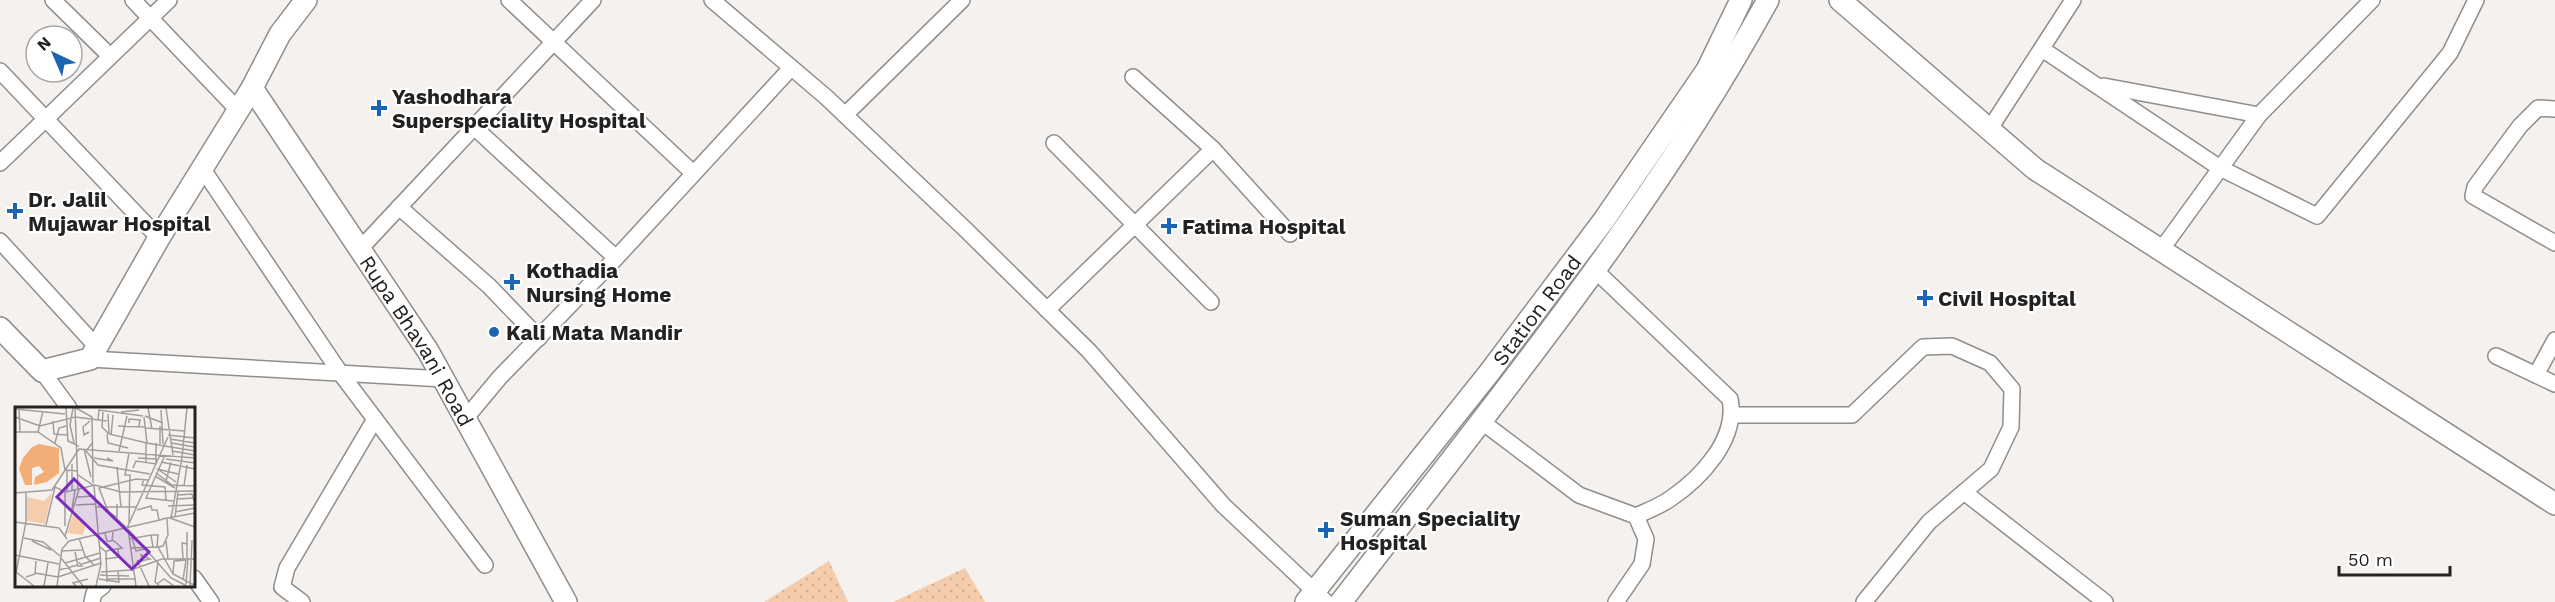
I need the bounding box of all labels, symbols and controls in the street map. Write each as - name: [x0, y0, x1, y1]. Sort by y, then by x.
- north arrow: [24, 24, 84, 84]
- text: N: [33, 33, 55, 55]
- place label: Yashodhara Superspeciality Hospital: [392, 84, 646, 133]
- marker: Yashodhara Superspeciality Hospital: [370, 99, 388, 117]
- place label: Dr. Jalil Mujawar Hospital: [28, 187, 211, 236]
- marker: Dr. Jalil Mujawar Hospital: [6, 202, 24, 220]
- place label: Fatima Hospital: [1182, 214, 1346, 239]
- marker: Fatima Hospital: [1160, 217, 1178, 235]
- street label: Rupa Bhavani Road: [355, 250, 479, 430]
- street label: Station Road: [1487, 250, 1586, 370]
- place label: Kothadia Nursing Home: [526, 258, 671, 307]
- marker: Kothadia Nursing Home: [503, 273, 521, 291]
- place label: Civil Hospital: [1938, 286, 2076, 311]
- marker: Civil Hospital: [1916, 289, 1934, 307]
- place label: Kali Mata Mandir: [506, 320, 682, 345]
- marker: Kali Mata Mandir: [487, 325, 501, 339]
- inset map: [15, 407, 195, 587]
- place label: Suman Speciality Hospital: [1340, 506, 1521, 555]
- marker: Suman Speciality Hospital: [1317, 521, 1335, 539]
- scale bar: [2339, 539, 2450, 577]
- text: 50 m: [2348, 549, 2393, 570]

